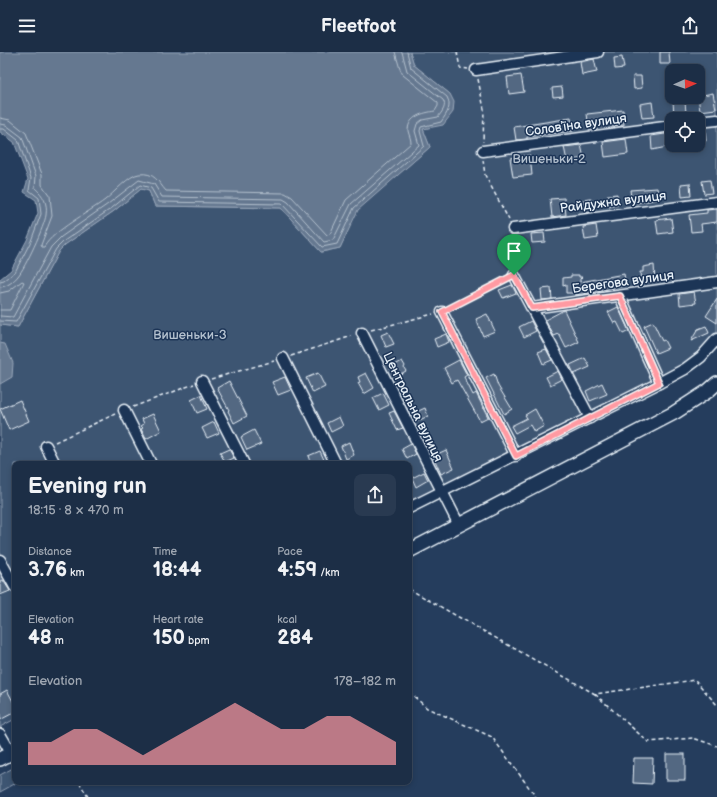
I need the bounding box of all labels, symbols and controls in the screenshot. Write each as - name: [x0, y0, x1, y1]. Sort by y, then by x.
- icon: menu: [16, 15, 38, 37]
- icon: share: [679, 15, 701, 37]
- text: Fleetfoot: [321, 16, 396, 37]
- north arrow: [665, 64, 705, 104]
- map controls: [665, 64, 705, 152]
- street label: Соловʼїна вулиця: [524, 110, 628, 140]
- button: locate: [665, 112, 705, 152]
- park label: Вишеньки-2: [512, 151, 586, 167]
- street label: Райдужна вулиця: [559, 188, 667, 216]
- pin: [497, 234, 531, 275]
- icon: arrive: [503, 240, 525, 262]
- street label: Берегова вулиця: [571, 267, 675, 297]
- park label: Вишеньки-3: [153, 327, 227, 343]
- street label: Центральна вулиця: [379, 349, 447, 465]
- text: Evening run: [28, 473, 147, 500]
- button: share: [354, 474, 396, 516]
- text: 18:15 · 8 × 470 m: [28, 502, 124, 518]
- text: Distance: [28, 545, 72, 558]
- text: Time: [153, 545, 177, 558]
- text: Pace: [277, 545, 302, 558]
- text: 3.76: [28, 558, 67, 582]
- text: 18:44: [153, 558, 201, 582]
- text: 4:59: [277, 558, 317, 582]
- text: km: [67, 566, 85, 579]
- text: /km: [317, 566, 340, 579]
- text: Elevation: [28, 613, 74, 626]
- text: Heart rate: [153, 613, 203, 626]
- text: kcal: [277, 613, 297, 626]
- text: 48: [28, 626, 52, 650]
- text: 150: [153, 626, 185, 650]
- text: 284: [277, 626, 313, 650]
- text: m: [52, 634, 64, 647]
- text: bpm: [185, 634, 210, 647]
- text: Elevation: [28, 673, 82, 689]
- text: 178–182 m: [334, 673, 396, 689]

